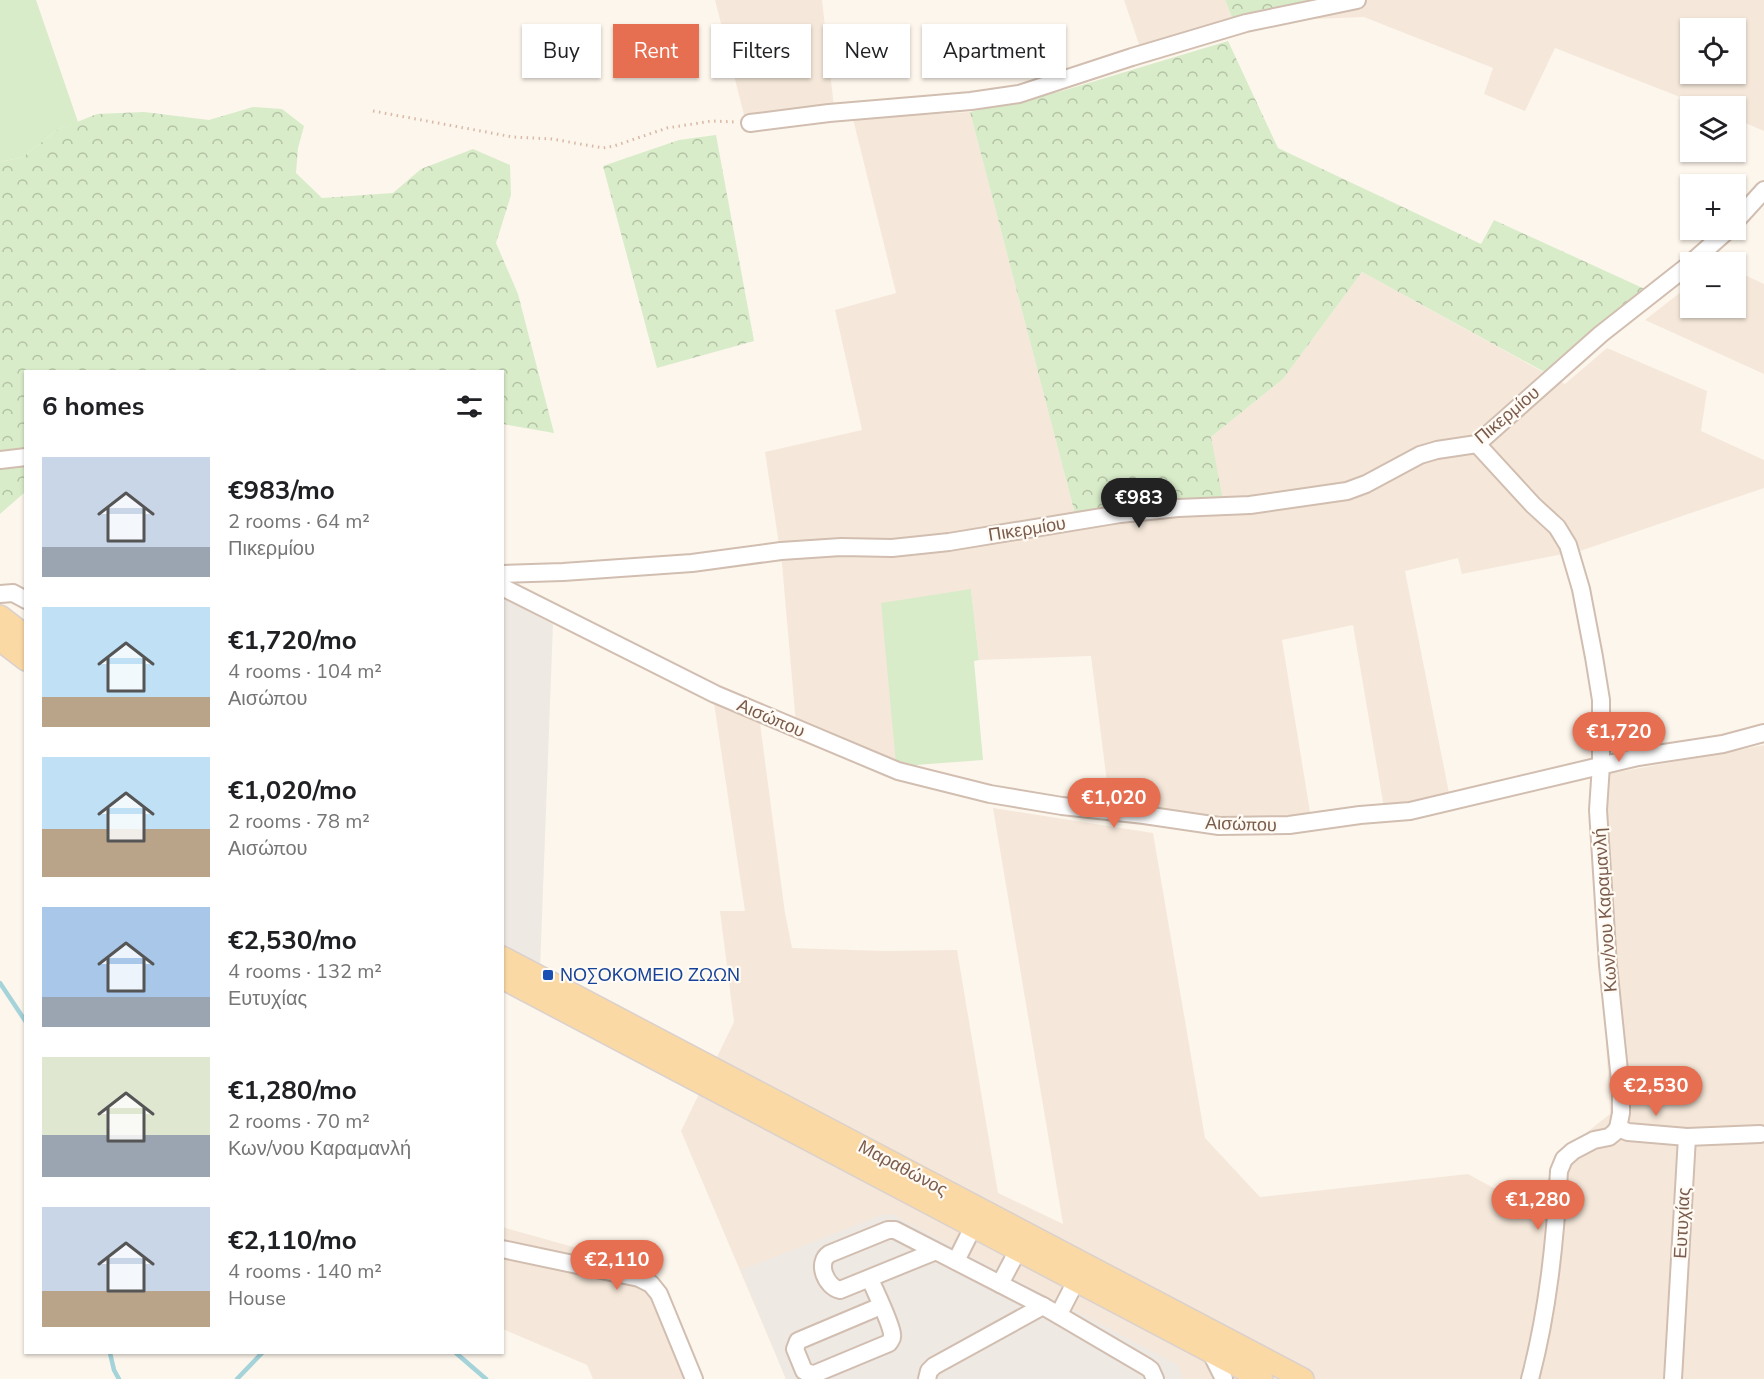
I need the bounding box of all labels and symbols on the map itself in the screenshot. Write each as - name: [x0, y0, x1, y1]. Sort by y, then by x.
- street label: Πικερμίου: [1469, 381, 1545, 449]
- pin: €983: [1103, 478, 1175, 529]
- street label: Πικερμίου: [986, 511, 1068, 547]
- street label: Αισώπου: [733, 693, 809, 743]
- pin: €1,720: [1570, 712, 1668, 763]
- pin: €1,020: [1065, 778, 1163, 829]
- street label: Αισώπου: [1205, 811, 1277, 837]
- street label: Κων/νου Καραμανλή: [1587, 827, 1623, 993]
- place label: ΝΟΣΟΚΟΜΕΙΟ ΖΩΩΝ: [560, 963, 740, 987]
- marker: ΝΟΣΟΚΟΜΕΙΟ ΖΩΩΝ: [541, 968, 555, 982]
- pin: €2,530: [1607, 1066, 1705, 1117]
- street label: Μαραθώνος: [854, 1134, 952, 1202]
- pin: €1,280: [1489, 1180, 1587, 1231]
- street label: Ευτυχίας: [1668, 1186, 1696, 1259]
- pin: €2,110: [568, 1240, 666, 1291]

